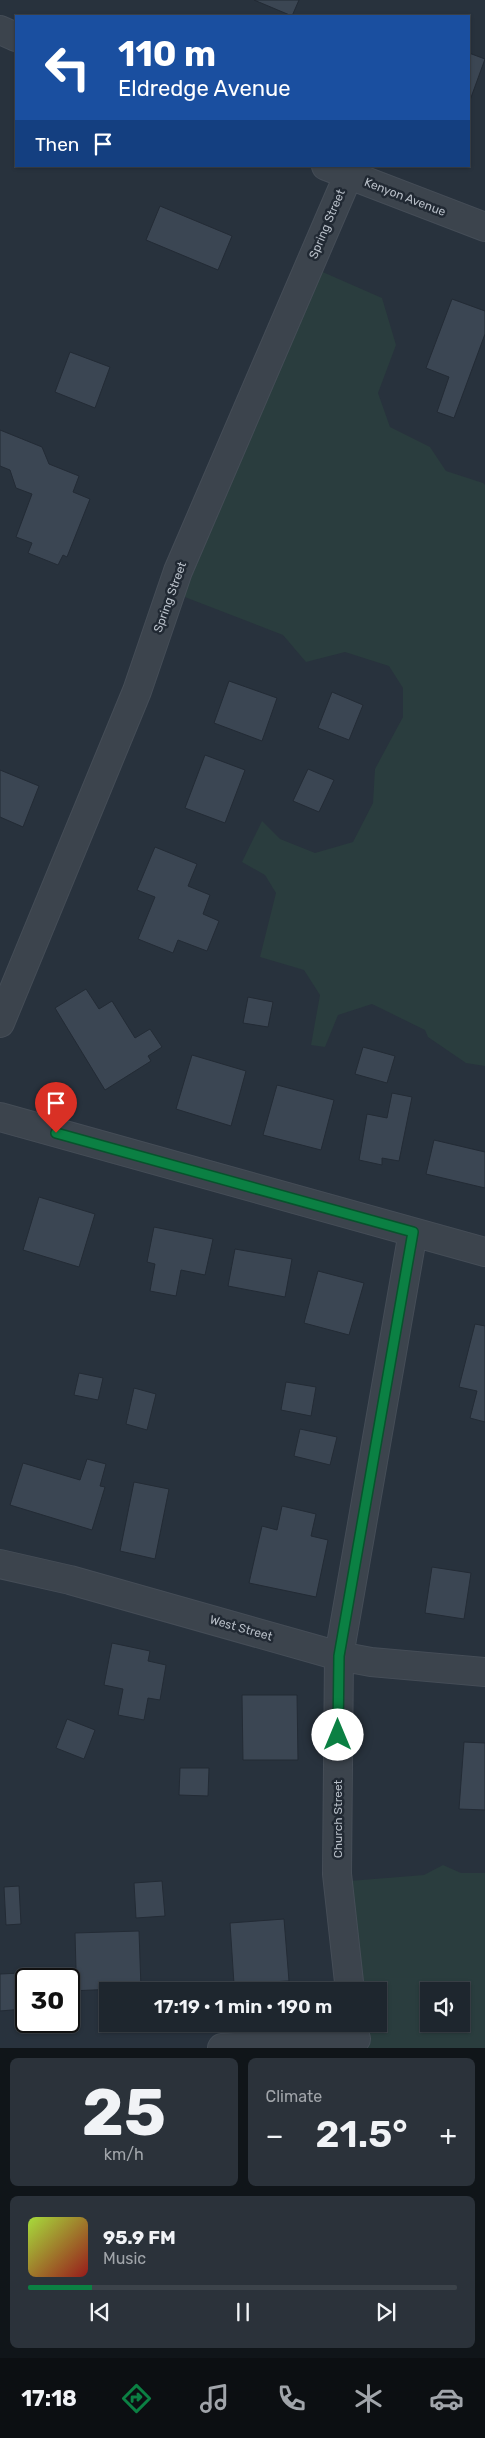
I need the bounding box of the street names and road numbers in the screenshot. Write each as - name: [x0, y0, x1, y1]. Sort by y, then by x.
- street label: Kenyon Avenue: [362, 175, 448, 219]
- street label: Spring Street: [306, 187, 348, 261]
- street label: Spring Street: [151, 559, 189, 634]
- street label: West Street: [208, 1612, 274, 1644]
- street label: Church Street: [331, 1779, 345, 1858]

